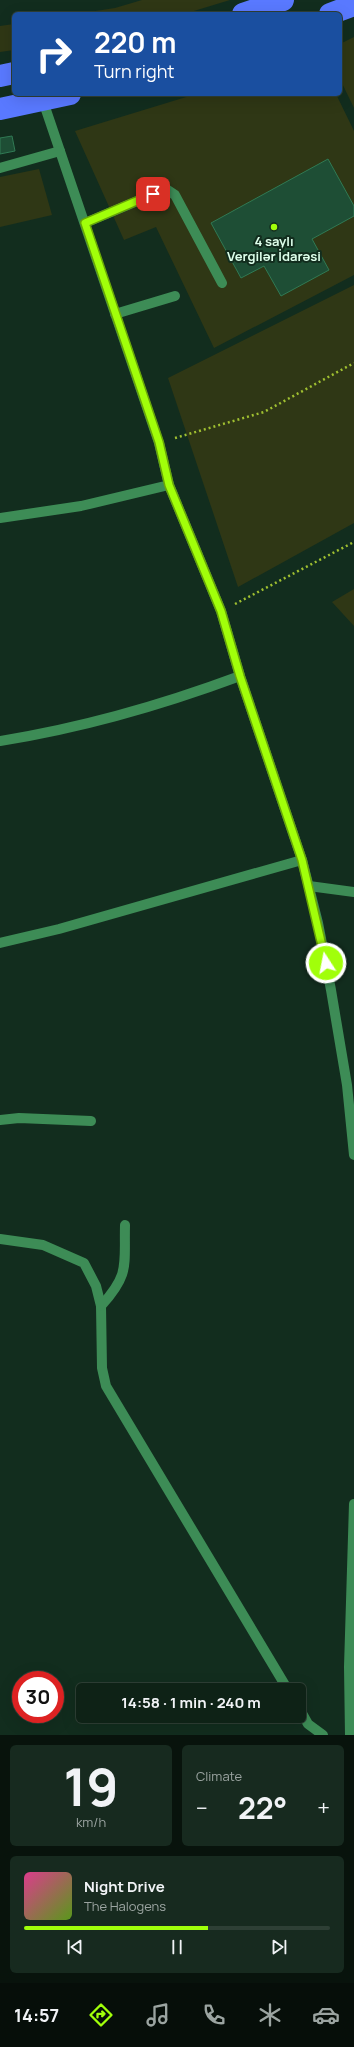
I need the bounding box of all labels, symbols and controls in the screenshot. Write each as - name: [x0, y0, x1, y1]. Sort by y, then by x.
- text: 220 m: [94, 23, 177, 61]
- icon: right: [28, 28, 80, 80]
- text: Turn right: [94, 59, 175, 83]
- pin: [136, 177, 170, 211]
- icon: arrive: [142, 183, 164, 205]
- marker: 4 saylı Vergilər İdarəsi: [269, 222, 279, 232]
- place label: 4 saylı Vergilər İdarəsi: [227, 232, 321, 265]
- position arrow: [305, 942, 347, 984]
- speed limit sign: 30: [12, 1671, 64, 1723]
- text: 14:58 · 1 min · 240 m: [121, 1692, 261, 1713]
- text: 19: [63, 1751, 119, 1822]
- text: Climate: [196, 1767, 242, 1785]
- text: 22°: [238, 1787, 287, 1828]
- text: −: [196, 1793, 208, 1823]
- text: +: [317, 1793, 330, 1823]
- text: km/h: [76, 1813, 106, 1831]
- text: Night Drive: [84, 1876, 165, 1897]
- text: The Halogens: [84, 1897, 166, 1915]
- icon: previous: [64, 1936, 86, 1958]
- icon: pause: [166, 1936, 188, 1958]
- icon: next: [268, 1936, 290, 1958]
- icon: directions: [87, 2001, 115, 2029]
- icon: music: [144, 2001, 172, 2029]
- icon: phone: [200, 2001, 228, 2029]
- icon: climate: [256, 2001, 284, 2029]
- icon: car: [312, 2001, 340, 2029]
- text: 14:57: [14, 2003, 59, 2027]

